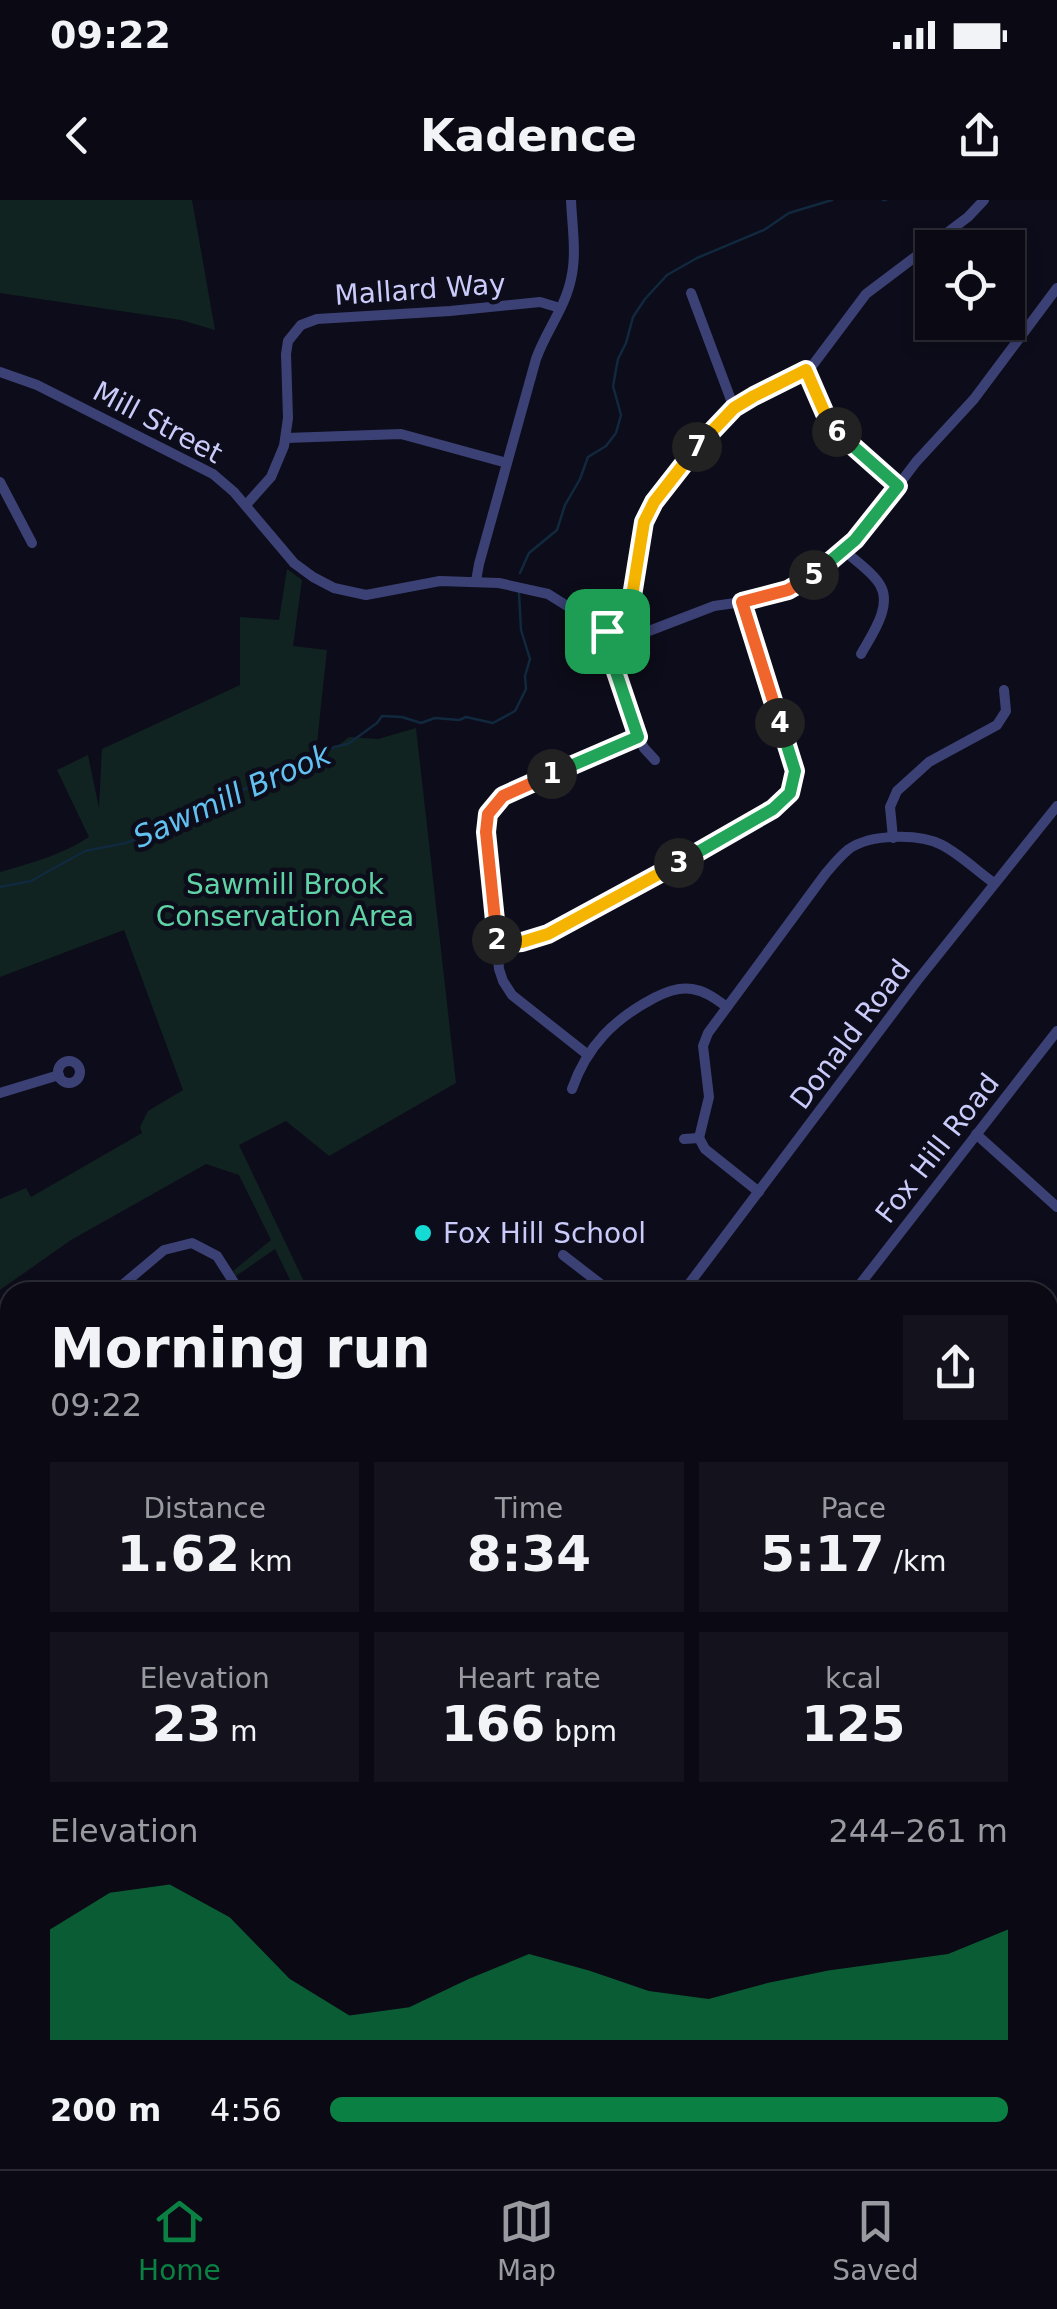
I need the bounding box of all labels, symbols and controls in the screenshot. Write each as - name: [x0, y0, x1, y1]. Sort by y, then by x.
- text: 09:22: [50, 13, 171, 57]
- icon: back: [50, 108, 105, 163]
- icon: share: [952, 108, 1007, 163]
- text: Kadence: [420, 109, 637, 162]
- map controls: [915, 230, 1025, 340]
- button: locate: [915, 230, 1025, 340]
- street label: Mallard Way: [333, 267, 507, 312]
- street label: Mill Street: [88, 375, 228, 470]
- pin: 6: [812, 407, 862, 457]
- text: 6: [827, 415, 847, 448]
- pin: 7: [672, 422, 722, 472]
- text: 7: [687, 430, 707, 463]
- pin: 5: [789, 550, 839, 600]
- text: 5: [804, 558, 824, 591]
- pin: [565, 589, 650, 674]
- icon: arrive: [580, 604, 635, 659]
- pin: 4: [755, 698, 805, 748]
- text: 4: [770, 706, 790, 739]
- water label: Sawmill Brook: [128, 736, 338, 855]
- pin: 1: [527, 749, 577, 799]
- text: 1: [542, 757, 562, 790]
- pin: 3: [654, 838, 704, 888]
- text: 3: [669, 846, 689, 879]
- park label: Sawmill Brook Conservation Area: [156, 868, 414, 933]
- pin: 2: [472, 915, 522, 965]
- text: 2: [487, 923, 507, 956]
- street label: Donald Road: [784, 953, 917, 1115]
- street label: Fox Hill Road: [869, 1067, 1006, 1230]
- place label: Fox Hill School: [443, 1217, 646, 1250]
- marker: Fox Hill School: [412, 1222, 434, 1244]
- button: share: [903, 1315, 1008, 1420]
- text: Morning run: [50, 1316, 431, 1380]
- text: 09:22: [50, 1386, 142, 1424]
- text: Distance: [143, 1492, 266, 1525]
- text: Time: [495, 1492, 563, 1525]
- text: Pace: [821, 1492, 886, 1525]
- text: 1.62: [117, 1525, 240, 1583]
- text: 8:34: [467, 1525, 591, 1583]
- text: 5:17: [760, 1525, 885, 1583]
- text: km: [240, 1545, 293, 1578]
- text: /km: [885, 1545, 946, 1578]
- text: Elevation: [140, 1662, 270, 1695]
- text: Heart rate: [457, 1662, 601, 1695]
- text: kcal: [825, 1662, 882, 1695]
- text: 23: [152, 1695, 221, 1753]
- text: 166: [441, 1695, 545, 1753]
- text: 125: [801, 1695, 906, 1753]
- text: m: [221, 1715, 258, 1748]
- text: bpm: [545, 1715, 617, 1748]
- text: Elevation: [50, 1812, 199, 1850]
- text: 244–261 m: [829, 1812, 1008, 1850]
- text: 200 m: [50, 2091, 161, 2129]
- text: 4:56: [210, 2091, 282, 2129]
- tab: Home: [138, 2194, 221, 2287]
- tab: Map: [497, 2194, 556, 2287]
- tab: Saved: [832, 2194, 919, 2287]

